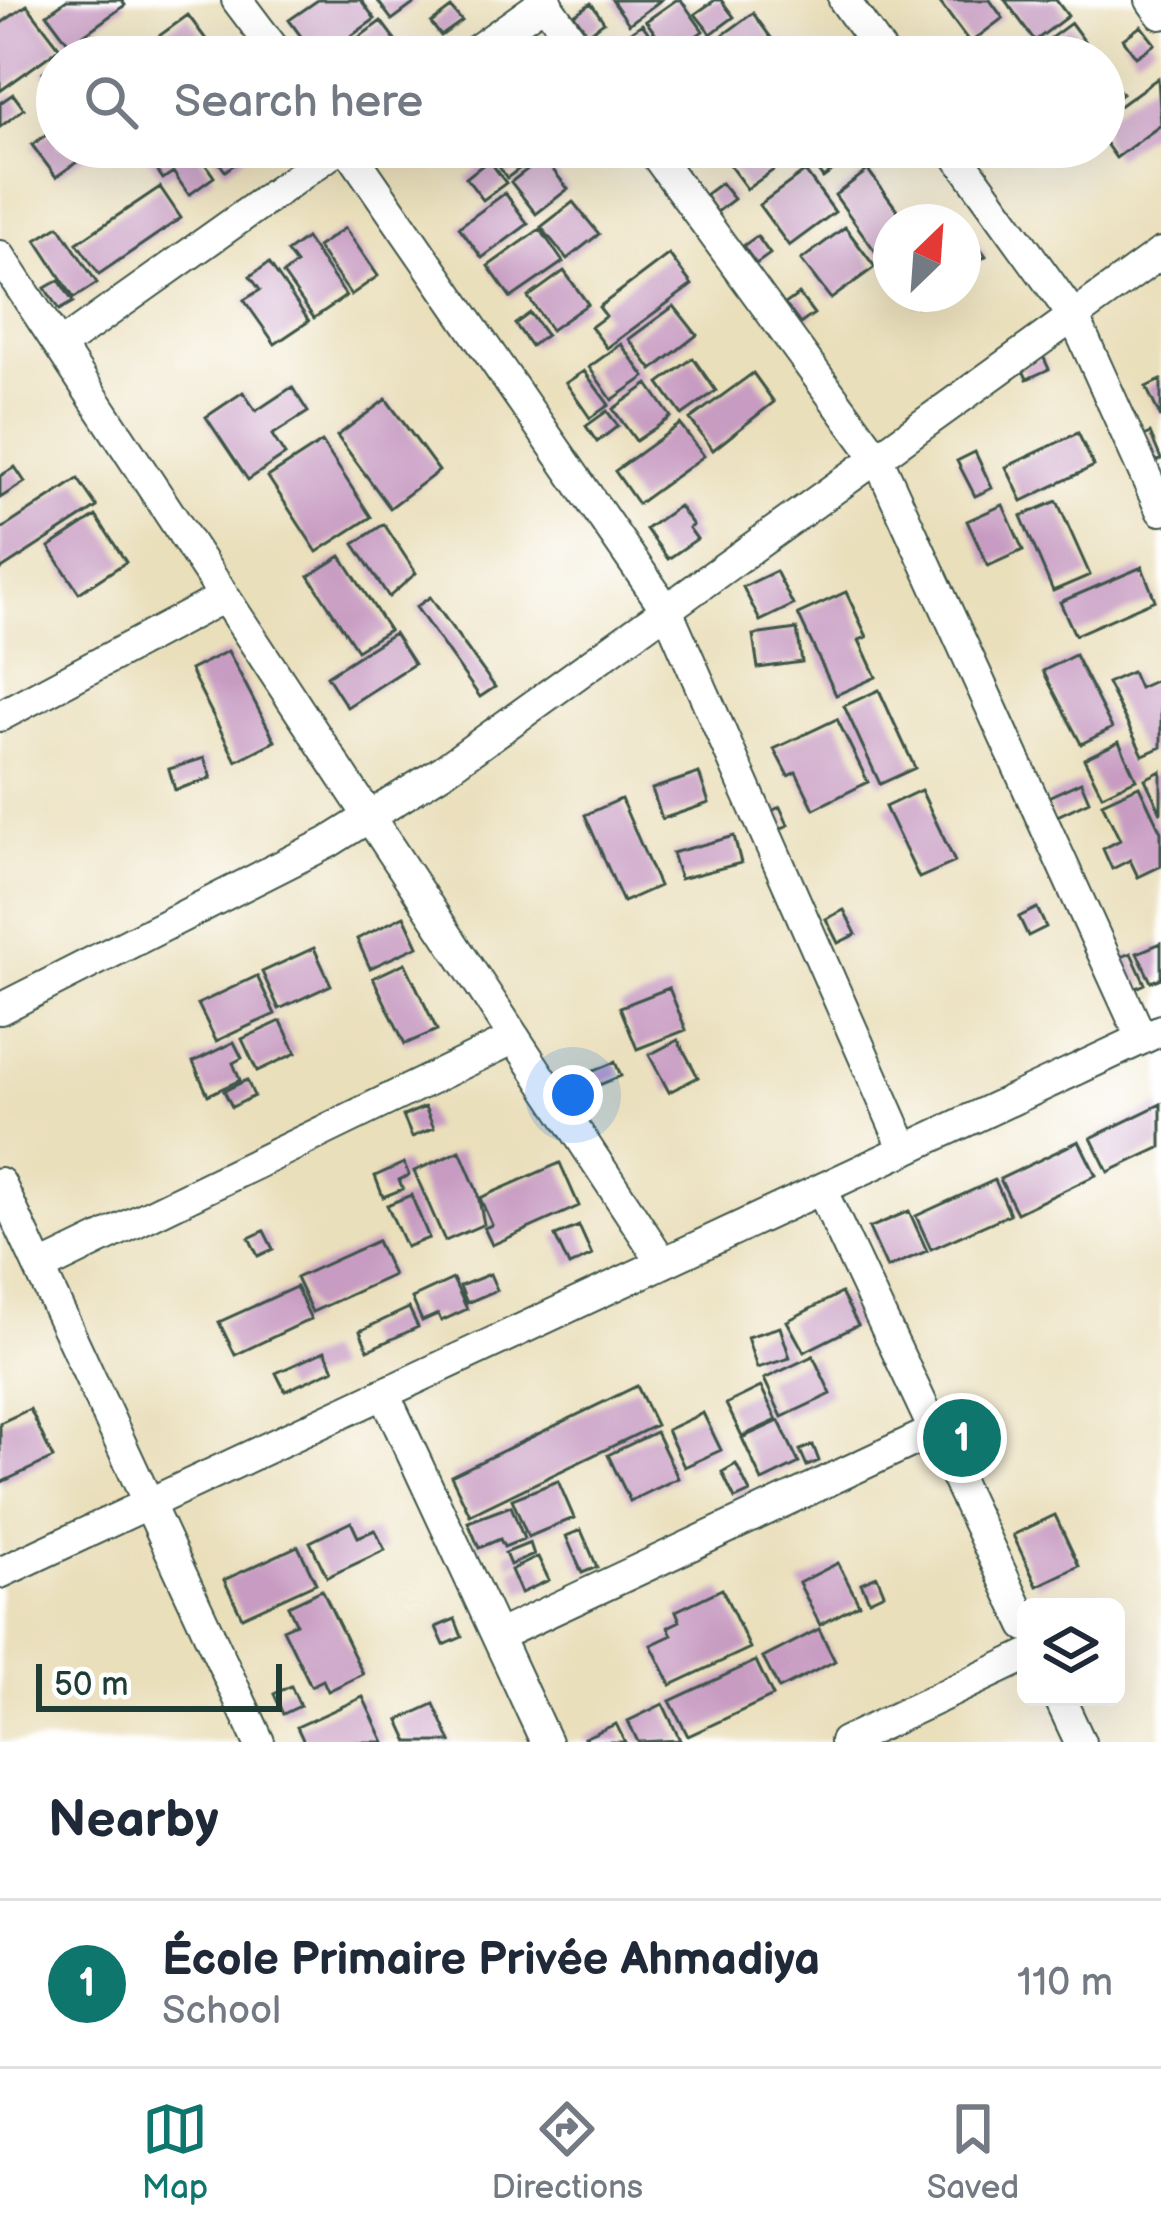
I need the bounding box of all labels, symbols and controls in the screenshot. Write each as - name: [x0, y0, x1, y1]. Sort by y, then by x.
- search box: [36, 36, 1125, 168]
- icon: search: [78, 69, 144, 135]
- text: Search here: [174, 75, 423, 130]
- north arrow: [873, 204, 981, 312]
- your location: [543, 1065, 603, 1125]
- pin: 1: [923, 1393, 1001, 1483]
- map controls: [1017, 1598, 1125, 1706]
- button: layers: [1017, 1598, 1125, 1706]
- scale bar: [36, 1658, 282, 1711]
- text: 50 m: [54, 1665, 129, 1705]
- text: Nearby: [48, 1790, 219, 1851]
- text: École Primaire Privée Ahmadiya: [162, 1933, 820, 1988]
- text: 1: [79, 1960, 95, 2007]
- text: 110 m: [1017, 1960, 1113, 2007]
- text: School: [162, 1988, 281, 2035]
- tab: Map: [142, 2096, 208, 2208]
- tab: Directions: [491, 2096, 643, 2208]
- tab: Saved: [927, 2096, 1019, 2208]

